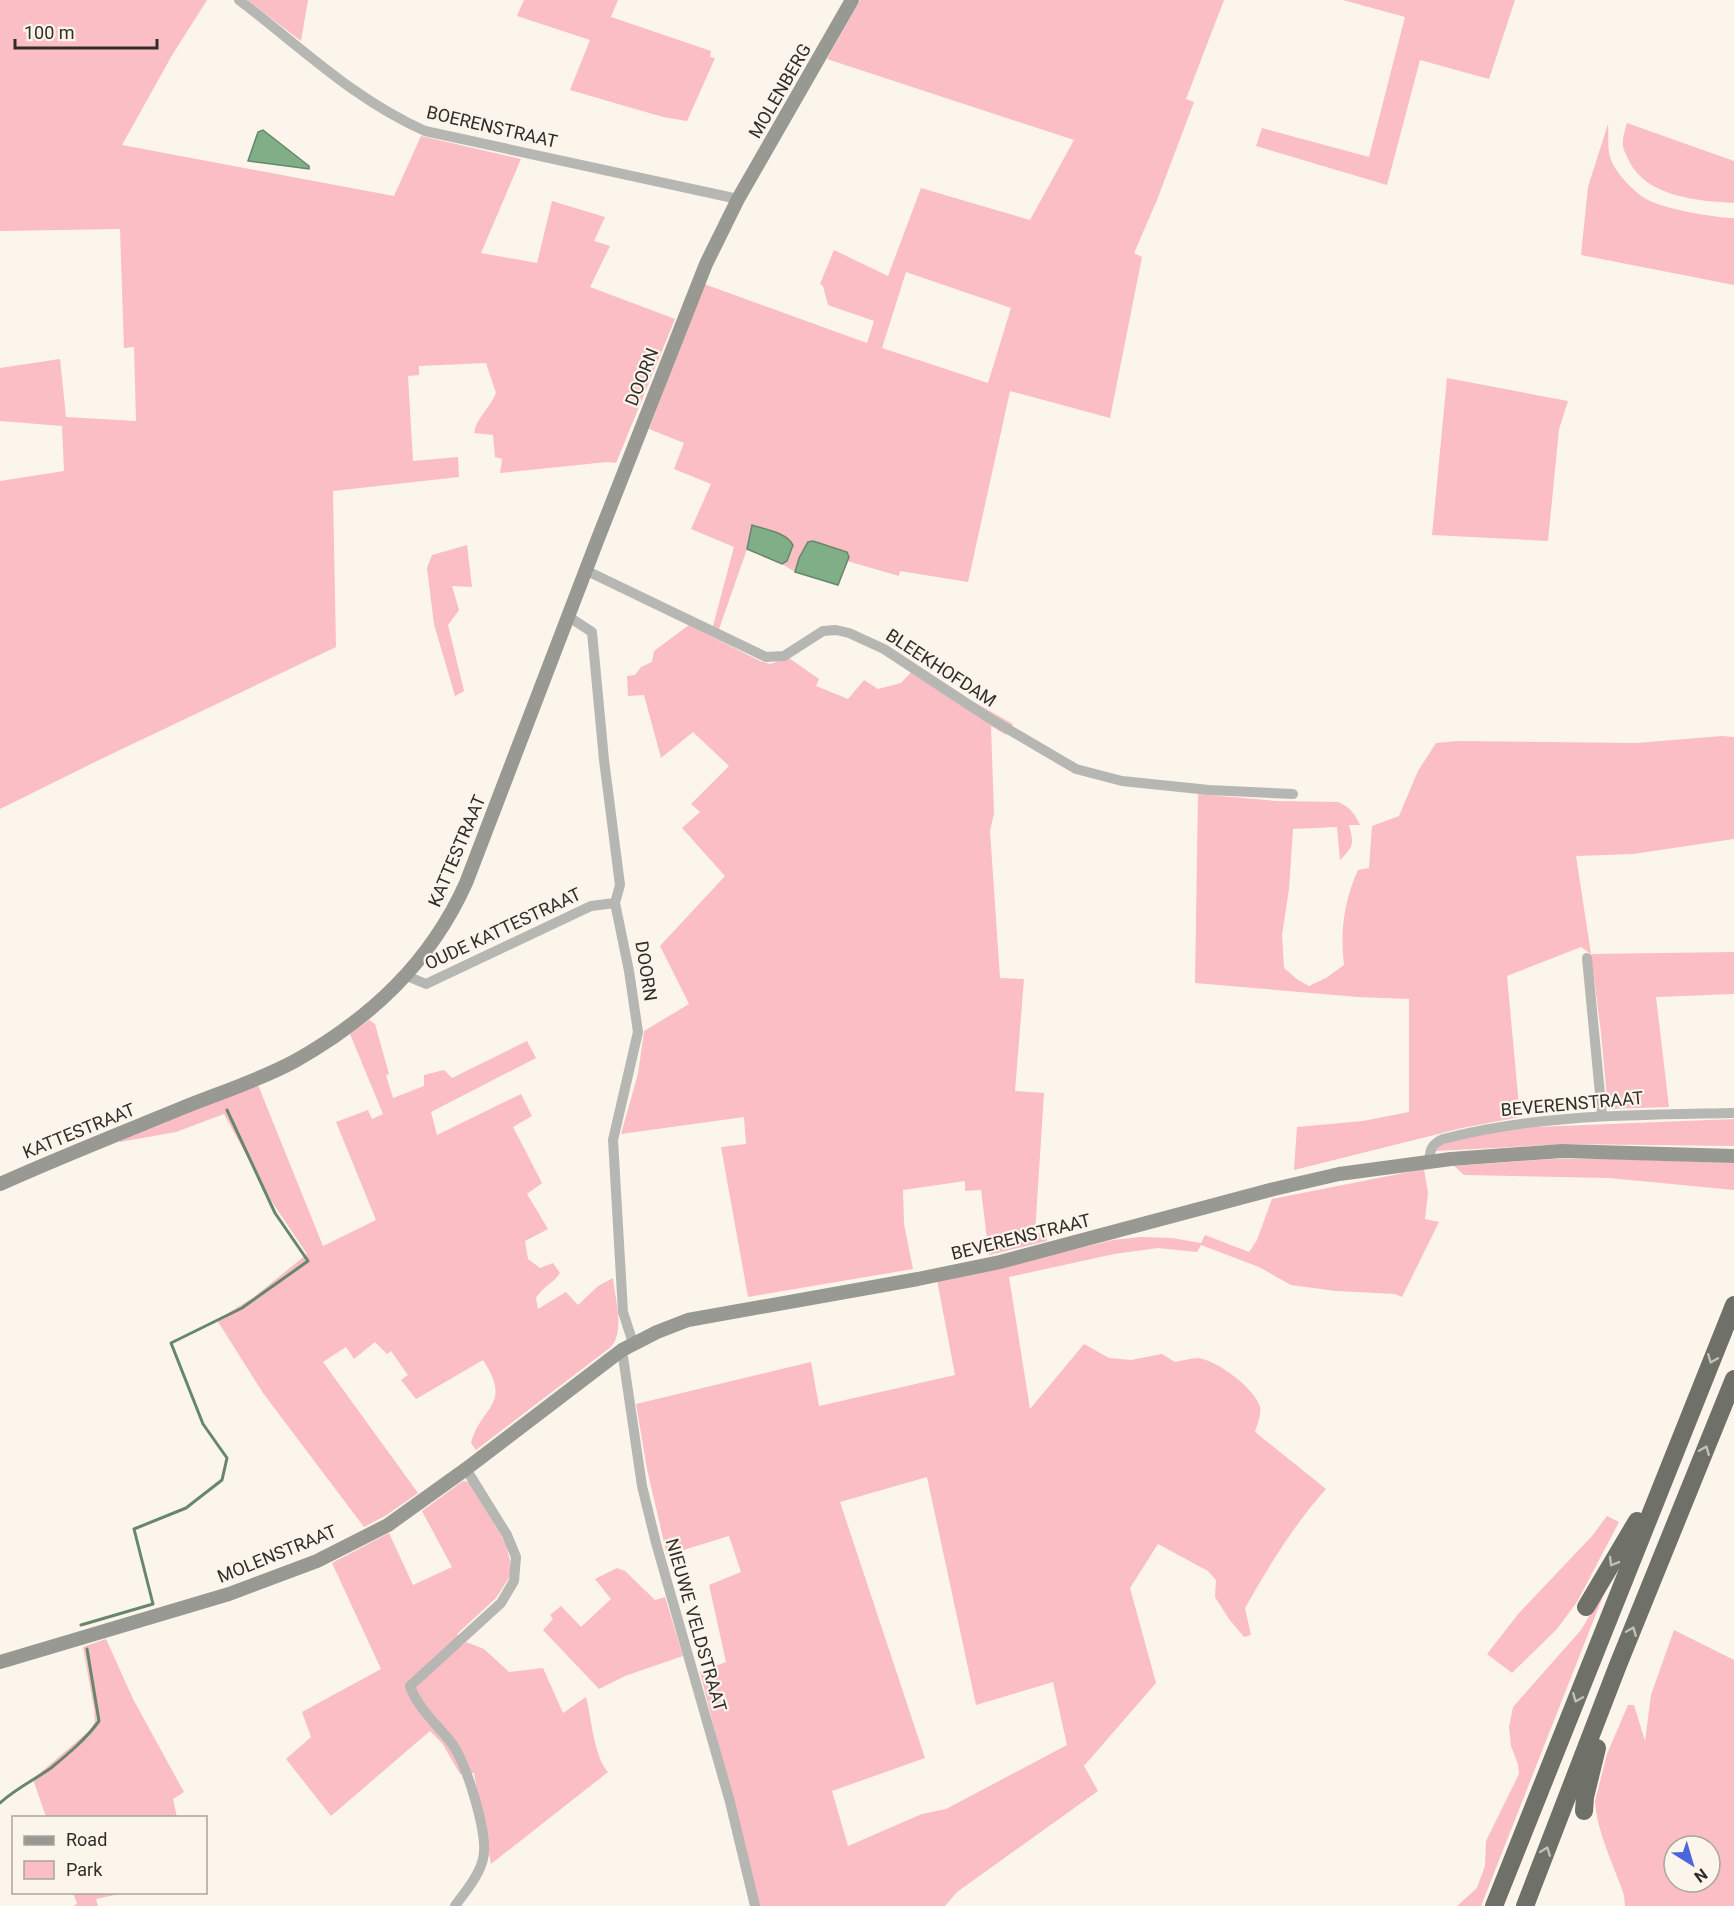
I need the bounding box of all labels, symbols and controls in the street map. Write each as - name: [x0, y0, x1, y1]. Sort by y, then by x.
- scale bar: [15, 12, 158, 50]
- text: 100 m: [24, 22, 75, 43]
- street label: MOLENBERG: [744, 40, 815, 142]
- street label: BOERENSTRAAT: [425, 101, 560, 152]
- street label: DOORN: [620, 345, 663, 409]
- street label: BLEEKHOFDAM: [882, 624, 1000, 711]
- street label: KATTESTRAAT: [424, 792, 490, 910]
- street label: OUDE KATTESTRAAT: [421, 883, 584, 974]
- street label: DOORN: [631, 939, 662, 1002]
- street label: BEVERENSTRAAT: [1500, 1087, 1644, 1120]
- street label: KATTESTRAAT: [20, 1098, 138, 1163]
- street label: BEVERENSTRAAT: [949, 1209, 1093, 1264]
- one-way arrow: [1707, 1353, 1719, 1364]
- one-way arrow: [1698, 1445, 1710, 1456]
- street label: MOLENSTRAAT: [214, 1520, 340, 1587]
- street label: NIEUWE VELDSTRAAT: [662, 1536, 731, 1714]
- one-way arrow: [1609, 1556, 1620, 1566]
- one-way arrow: [1625, 1626, 1637, 1637]
- one-way arrow: [1572, 1691, 1584, 1702]
- legend: [12, 1816, 207, 1894]
- text: Road: [66, 1829, 107, 1850]
- north arrow: [1662, 1834, 1722, 1894]
- one-way arrow: [1539, 1847, 1551, 1858]
- text: Park: [66, 1859, 103, 1880]
- text: N: [1690, 1865, 1711, 1887]

